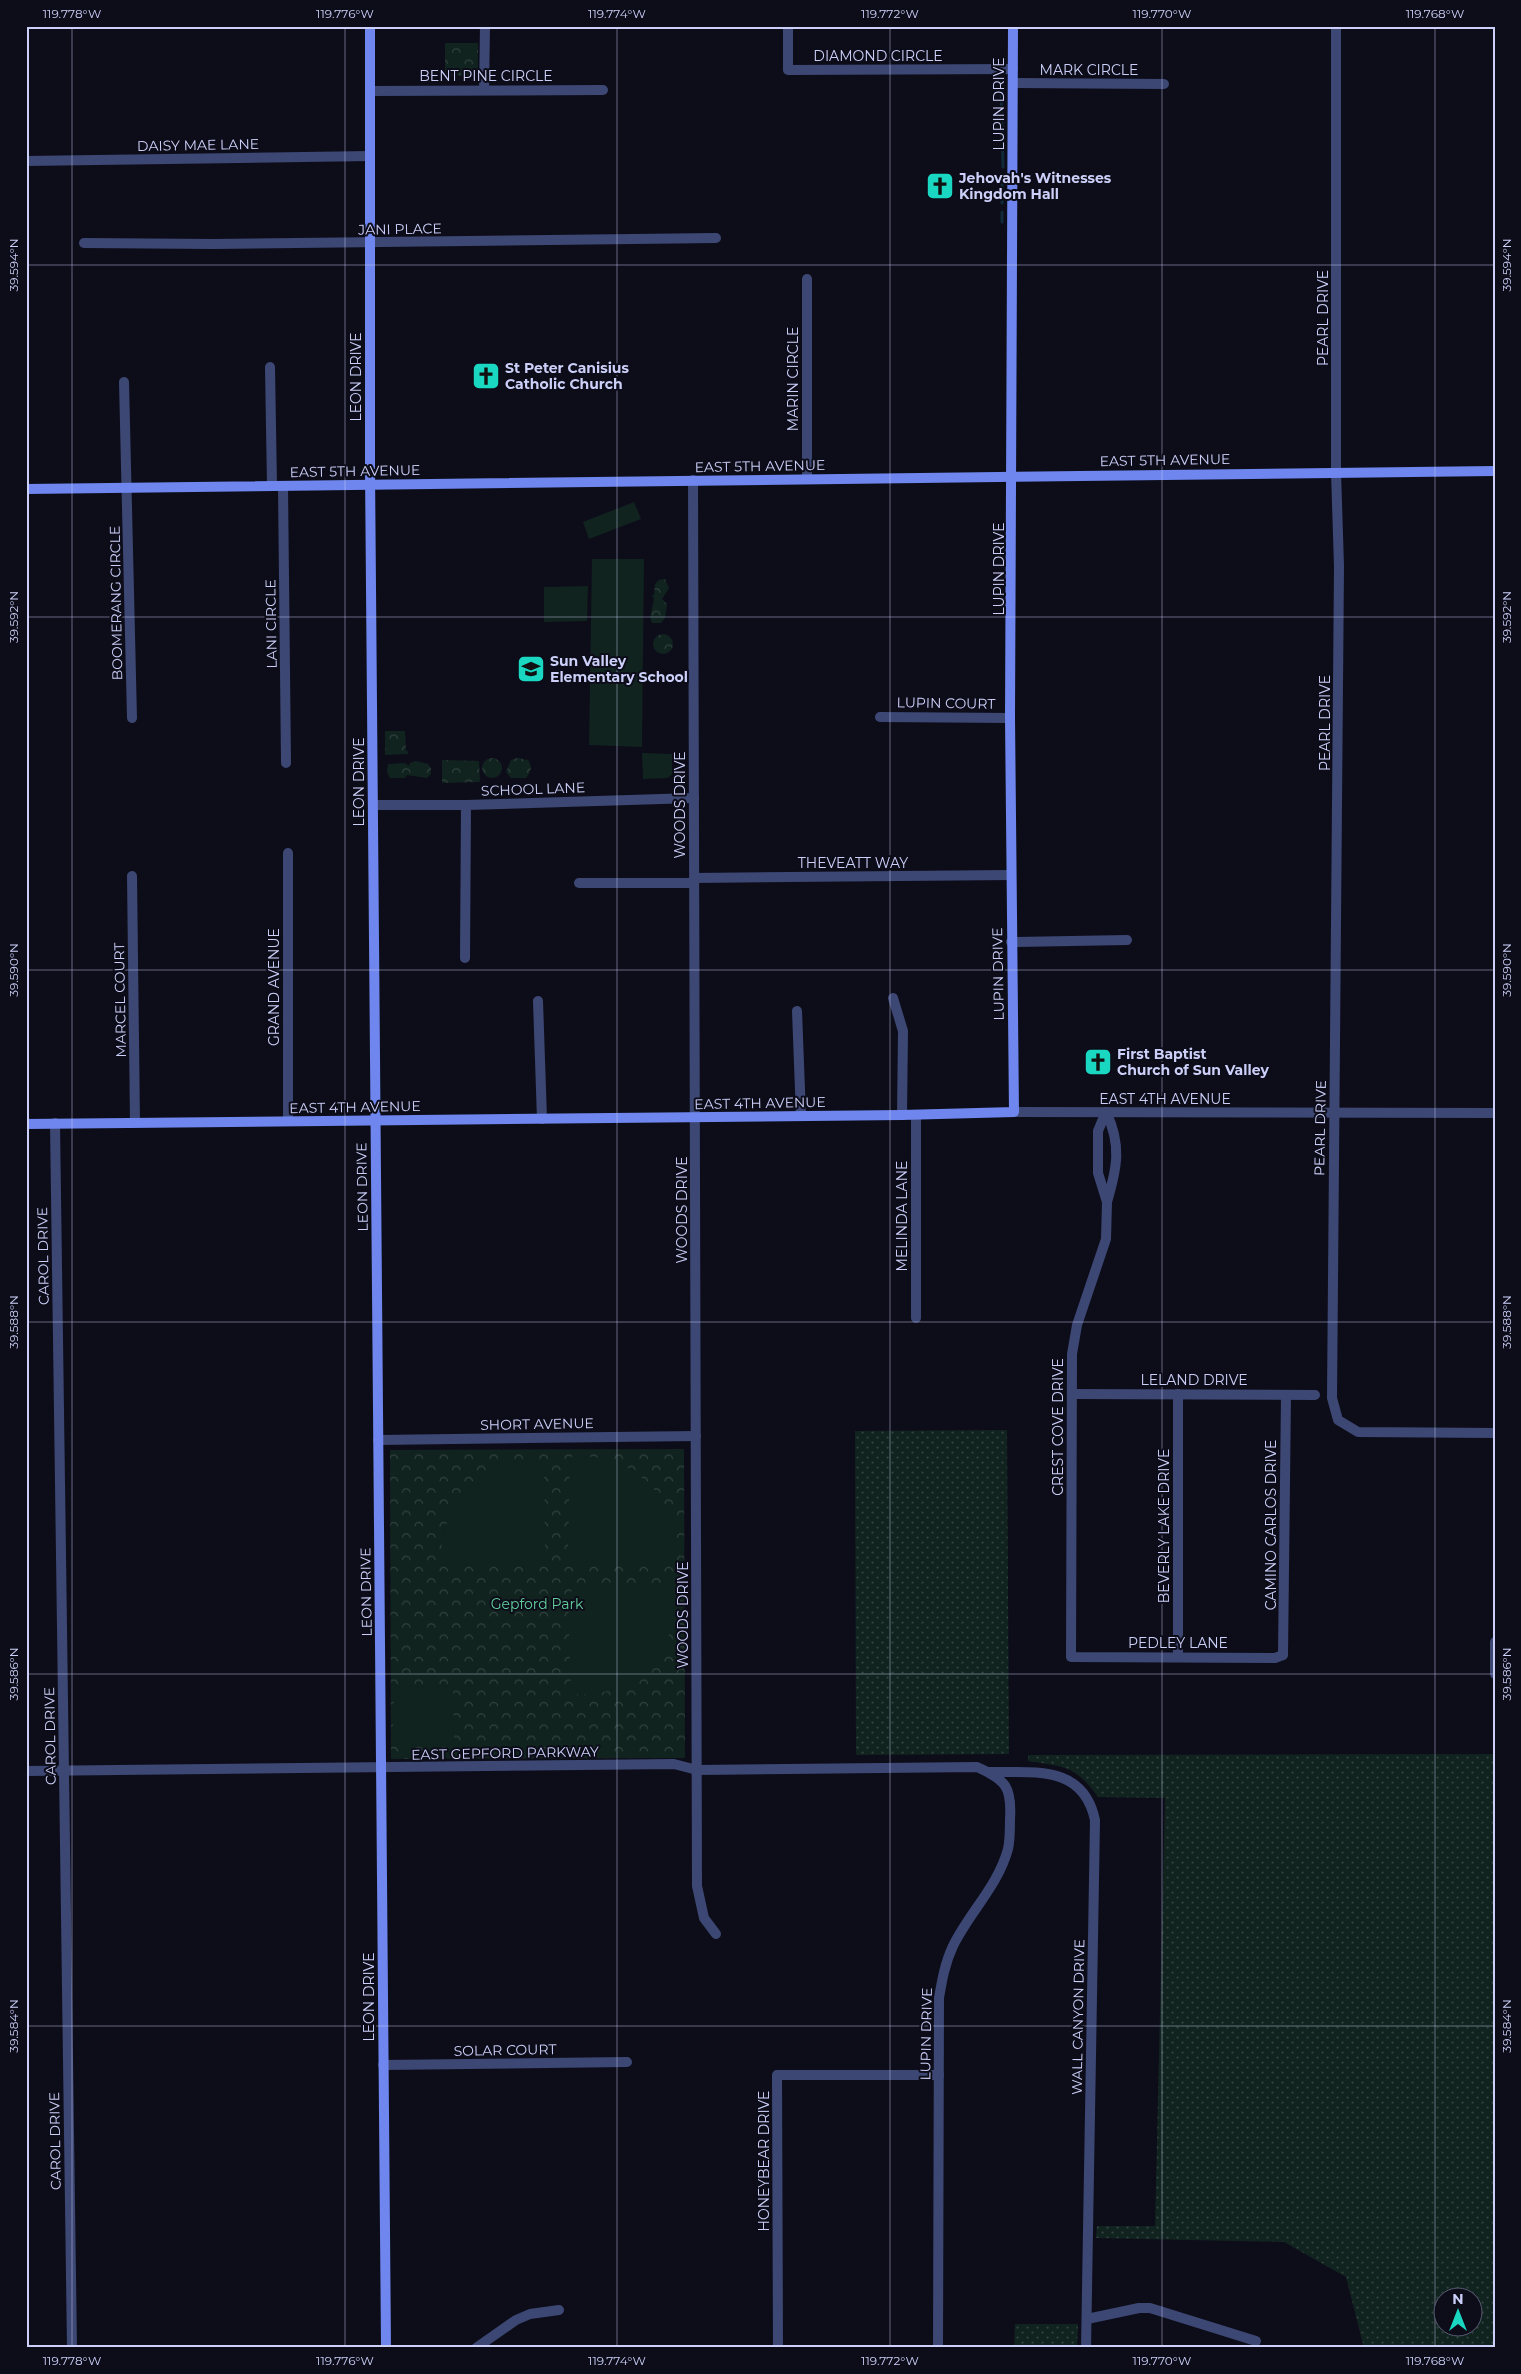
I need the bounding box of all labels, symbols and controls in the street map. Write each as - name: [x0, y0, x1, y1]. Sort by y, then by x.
- text: 119.778°W: [43, 6, 101, 21]
- text: 119.776°W: [316, 6, 374, 21]
- text: 119.774°W: [588, 6, 646, 21]
- text: 119.772°W: [861, 6, 919, 21]
- text: 119.770°W: [1133, 6, 1191, 21]
- text: 119.768°W: [1406, 6, 1464, 21]
- street label: DIAMOND CIRCLE: [813, 47, 943, 65]
- street label: LUPIN DRIVE: [990, 58, 1008, 150]
- street label: MARK CIRCLE: [1040, 61, 1138, 79]
- street label: BENT PINE CIRCLE: [419, 67, 553, 85]
- street label: DAISY MAE LANE: [137, 135, 259, 155]
- place label: Jehovah's Witnesses Kingdom Hall: [958, 169, 1112, 203]
- church icon: Jehovah's Witnesses Kingdom Hall: [925, 171, 955, 201]
- street label: JANI PLACE: [357, 219, 442, 239]
- text: 39.594°N: [6, 239, 21, 291]
- text: 39.594°N: [1499, 239, 1514, 291]
- street label: PEARL DRIVE: [1314, 270, 1332, 366]
- street label: MARIN CIRCLE: [784, 327, 802, 431]
- street label: LEON DRIVE: [347, 332, 365, 422]
- place label: St Peter Canisius Catholic Church: [505, 359, 629, 393]
- church icon: St Peter Canisius Catholic Church: [471, 361, 501, 391]
- street label: EAST 5TH AVENUE: [1099, 450, 1231, 470]
- street label: EAST 5TH AVENUE: [694, 456, 826, 476]
- street label: EAST 5TH AVENUE: [289, 461, 421, 481]
- street label: LUPIN DRIVE: [990, 523, 1008, 615]
- street label: BOOMERANG CIRCLE: [106, 526, 126, 680]
- street label: LANI CIRCLE: [261, 579, 281, 669]
- text: 39.592°N: [6, 591, 21, 643]
- text: 39.592°N: [1499, 591, 1514, 643]
- place label: Sun Valley Elementary School: [550, 652, 688, 686]
- school or university icon: Sun Valley Elementary School: [516, 654, 546, 684]
- street label: PEARL DRIVE: [1316, 675, 1334, 771]
- street label: LUPIN COURT: [897, 693, 995, 713]
- street label: LEON DRIVE: [350, 737, 368, 827]
- street label: WOODS DRIVE: [671, 751, 689, 859]
- street label: SCHOOL LANE: [481, 778, 585, 800]
- street label: THEVEATT WAY: [798, 854, 908, 872]
- street label: LUPIN DRIVE: [988, 927, 1008, 1021]
- street label: GRAND AVENUE: [265, 928, 283, 1046]
- street label: MARCEL COURT: [110, 942, 130, 1058]
- text: 39.590°N: [6, 943, 21, 997]
- text: 39.590°N: [1499, 943, 1514, 997]
- place label: First Baptist Church of Sun Valley: [1117, 1045, 1270, 1079]
- church icon: First Baptist Church of Sun Valley: [1083, 1047, 1113, 1077]
- street label: PEARL DRIVE: [1310, 1080, 1330, 1176]
- street label: EAST 4TH AVENUE: [1099, 1090, 1231, 1108]
- street label: EAST 4TH AVENUE: [694, 1093, 826, 1113]
- street label: EAST 4TH AVENUE: [289, 1097, 421, 1117]
- street label: LEON DRIVE: [352, 1142, 372, 1232]
- street label: WOODS DRIVE: [673, 1156, 691, 1264]
- street label: MELINDA LANE: [893, 1161, 911, 1271]
- street label: CAROL DRIVE: [33, 1207, 53, 1305]
- text: 39.588°N: [6, 1295, 21, 1349]
- text: 39.588°N: [1499, 1295, 1514, 1349]
- street label: CREST COVE DRIVE: [1049, 1358, 1067, 1496]
- street label: LELAND DRIVE: [1140, 1371, 1248, 1389]
- street label: SHORT AVENUE: [480, 1414, 594, 1434]
- street label: CAMINO CARLOS DRIVE: [1262, 1440, 1280, 1610]
- street label: BEVERLY LAKE DRIVE: [1155, 1449, 1173, 1603]
- street label: LEON DRIVE: [356, 1547, 376, 1637]
- street label: WOODS DRIVE: [674, 1561, 692, 1669]
- park label: Gepford Park: [491, 1595, 584, 1613]
- street label: PEDLEY LANE: [1128, 1634, 1228, 1652]
- text: 39.586°N: [6, 1648, 21, 1700]
- text: 39.586°N: [1499, 1648, 1514, 1700]
- street label: CAROL DRIVE: [40, 1687, 60, 1785]
- street label: EAST GEPFORD PARKWAY: [411, 1742, 599, 1764]
- street label: WALL CANYON DRIVE: [1068, 1939, 1088, 2095]
- street label: LEON DRIVE: [360, 1952, 378, 2042]
- street label: LUPIN DRIVE: [916, 1987, 936, 2081]
- text: 39.584°N: [6, 1999, 21, 2053]
- text: 39.584°N: [1499, 1999, 1514, 2053]
- street label: SOLAR COURT: [453, 2040, 557, 2060]
- street label: HONEYBEAR DRIVE: [755, 2091, 773, 2231]
- street label: CAROL DRIVE: [45, 2092, 65, 2190]
- north arrow: [1434, 2286, 1484, 2336]
- text: N: [1452, 2290, 1464, 2308]
- text: 119.778°W: [43, 2353, 101, 2368]
- text: 119.776°W: [316, 2353, 374, 2368]
- text: 119.774°W: [588, 2353, 646, 2368]
- text: 119.772°W: [861, 2353, 919, 2368]
- text: 119.770°W: [1133, 2353, 1191, 2368]
- text: 119.768°W: [1406, 2353, 1464, 2368]

